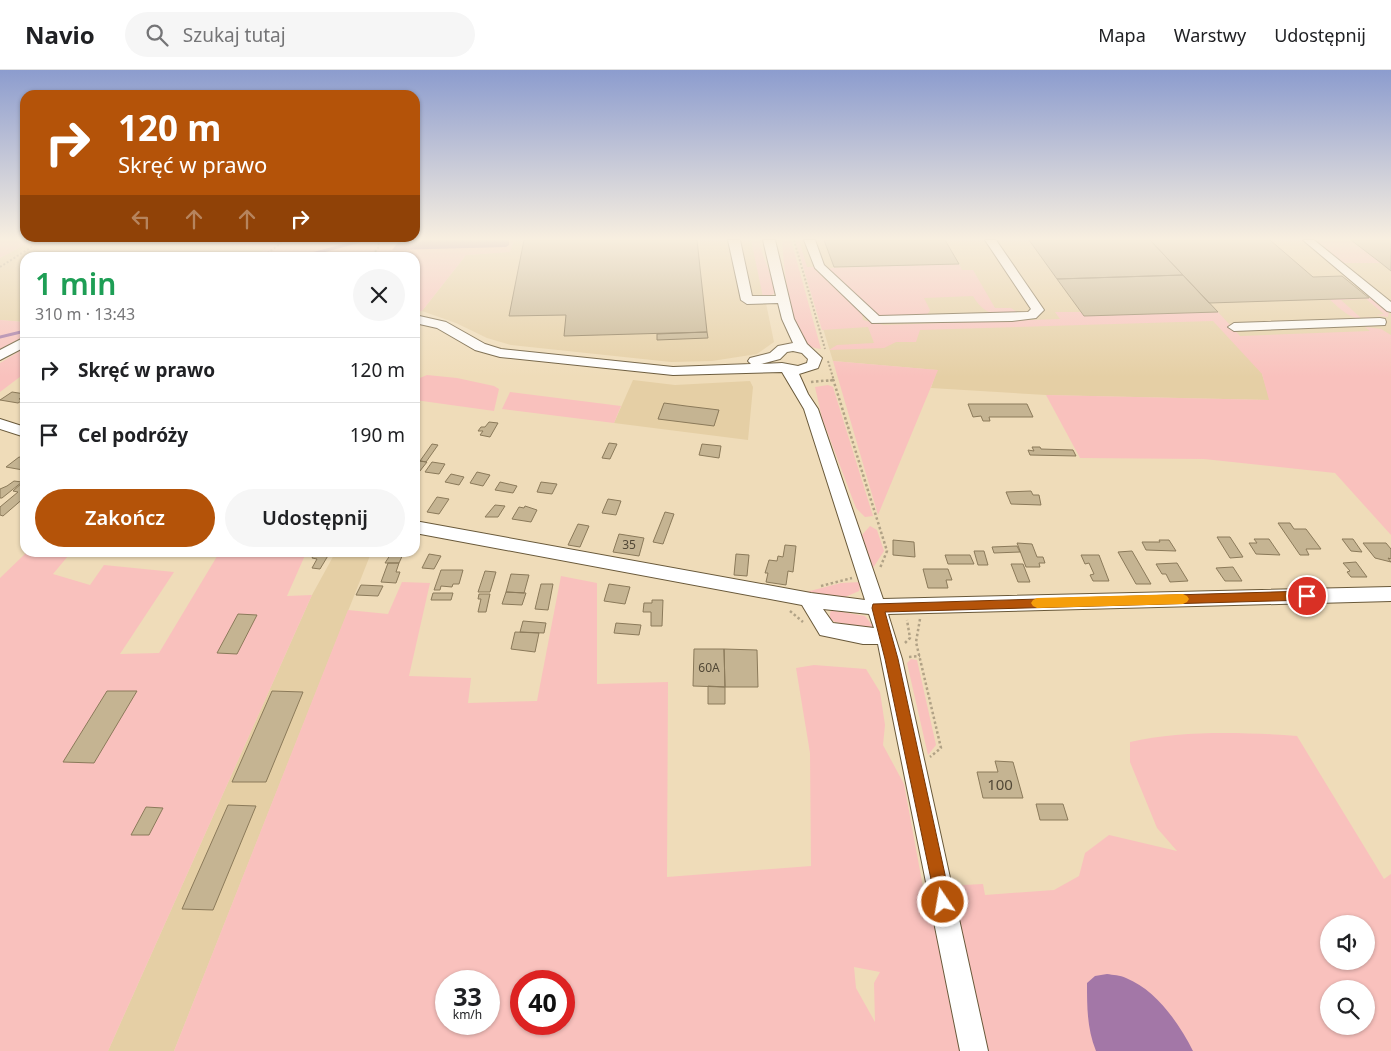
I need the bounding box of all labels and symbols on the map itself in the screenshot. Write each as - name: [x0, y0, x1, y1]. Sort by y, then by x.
- house number: 35: [622, 536, 636, 553]
- pin: [1286, 575, 1328, 617]
- house number: 60A: [698, 659, 720, 676]
- house number: 100: [987, 774, 1013, 794]
- position arrow: [916, 875, 968, 927]
- speed limit sign: 40: [510, 970, 575, 1035]

